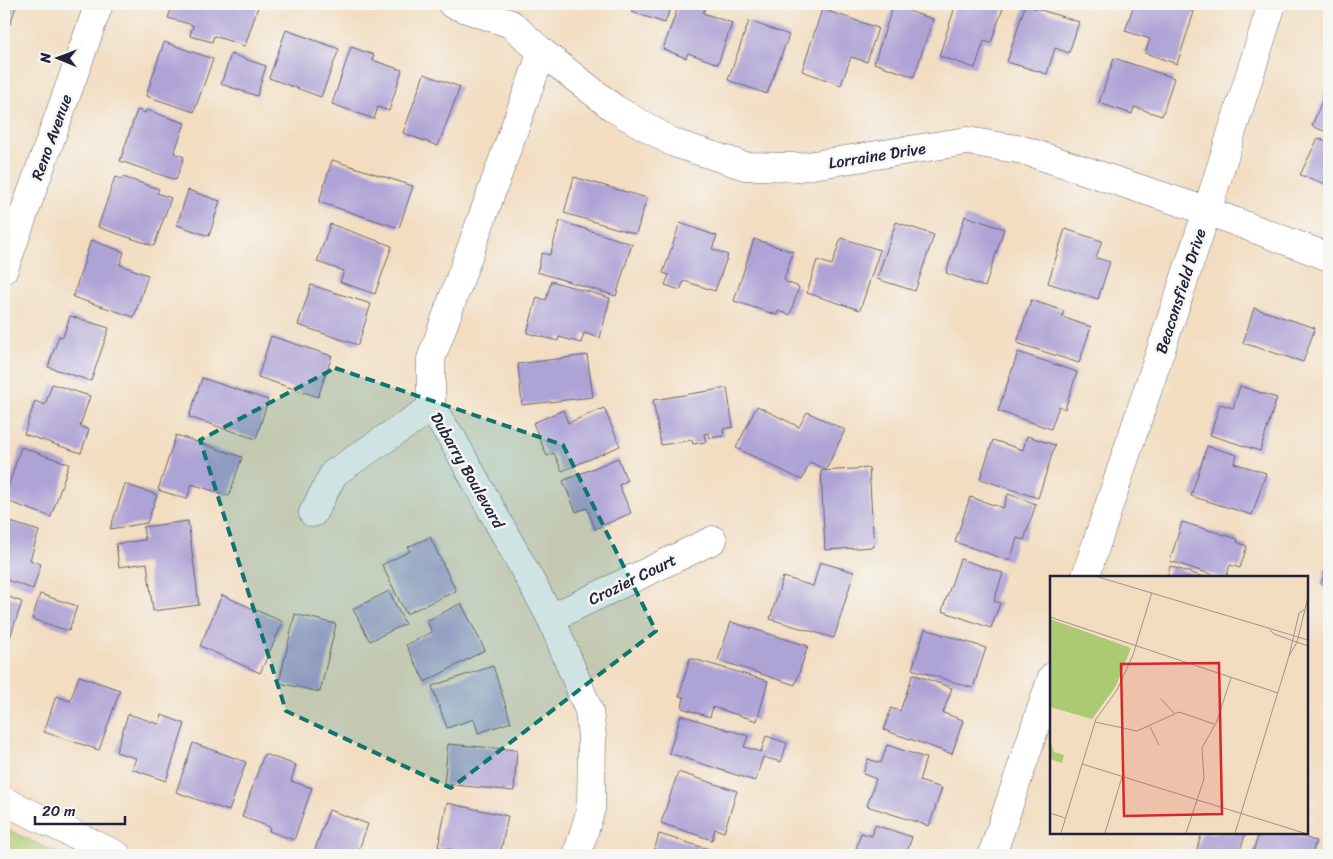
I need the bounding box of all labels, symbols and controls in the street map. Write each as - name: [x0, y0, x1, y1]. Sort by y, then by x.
- north arrow: [32, 32, 82, 82]
- text: N: [33, 52, 58, 64]
- street label: Reno Avenue: [22, 90, 80, 184]
- street label: Lorraine Drive: [826, 133, 928, 177]
- street label: Beaconsfield Drive: [1147, 224, 1214, 358]
- street label: Dubarry Boulevard: [422, 407, 514, 535]
- street label: Crozier Court: [583, 546, 681, 613]
- inset map: [1050, 576, 1308, 834]
- scale bar: [35, 794, 125, 826]
- text: 20 m: [42, 798, 76, 824]

